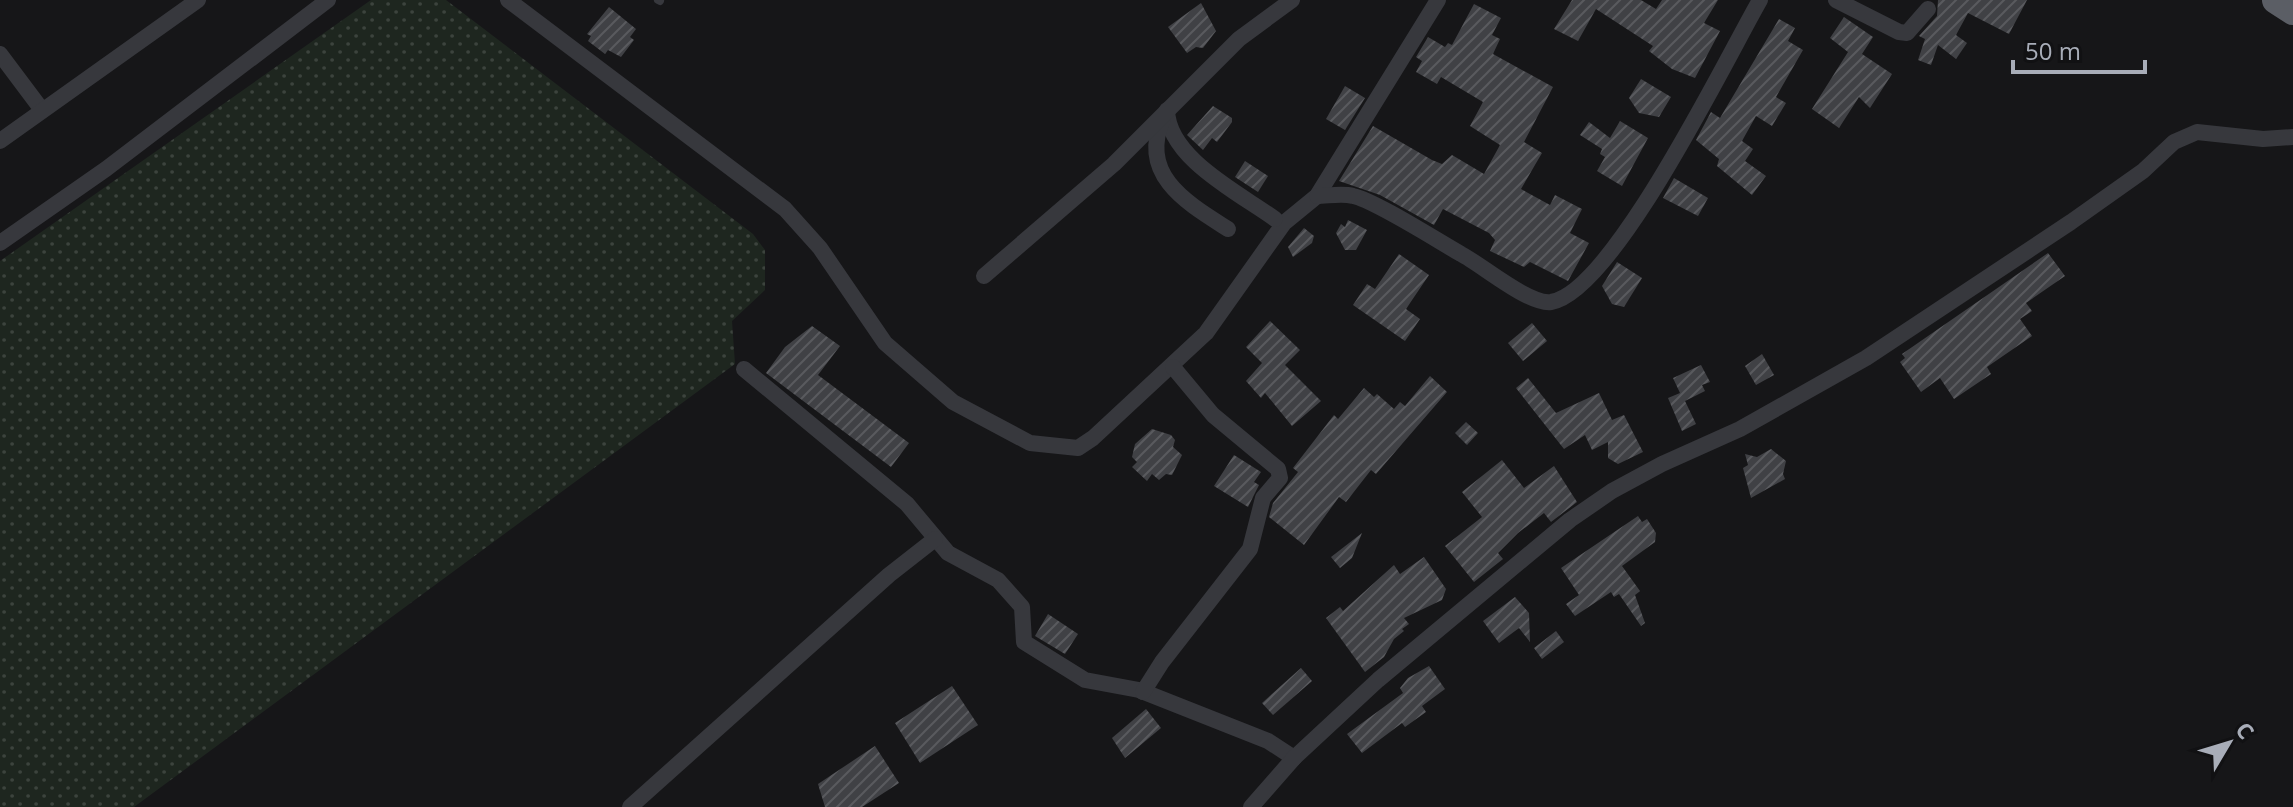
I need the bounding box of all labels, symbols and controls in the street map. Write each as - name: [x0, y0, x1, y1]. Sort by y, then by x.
- scale bar: [2013, 24, 2145, 74]
- text: 50 m: [2025, 34, 2081, 67]
- north arrow: [2189, 703, 2269, 783]
- text: С: [2229, 715, 2262, 745]

